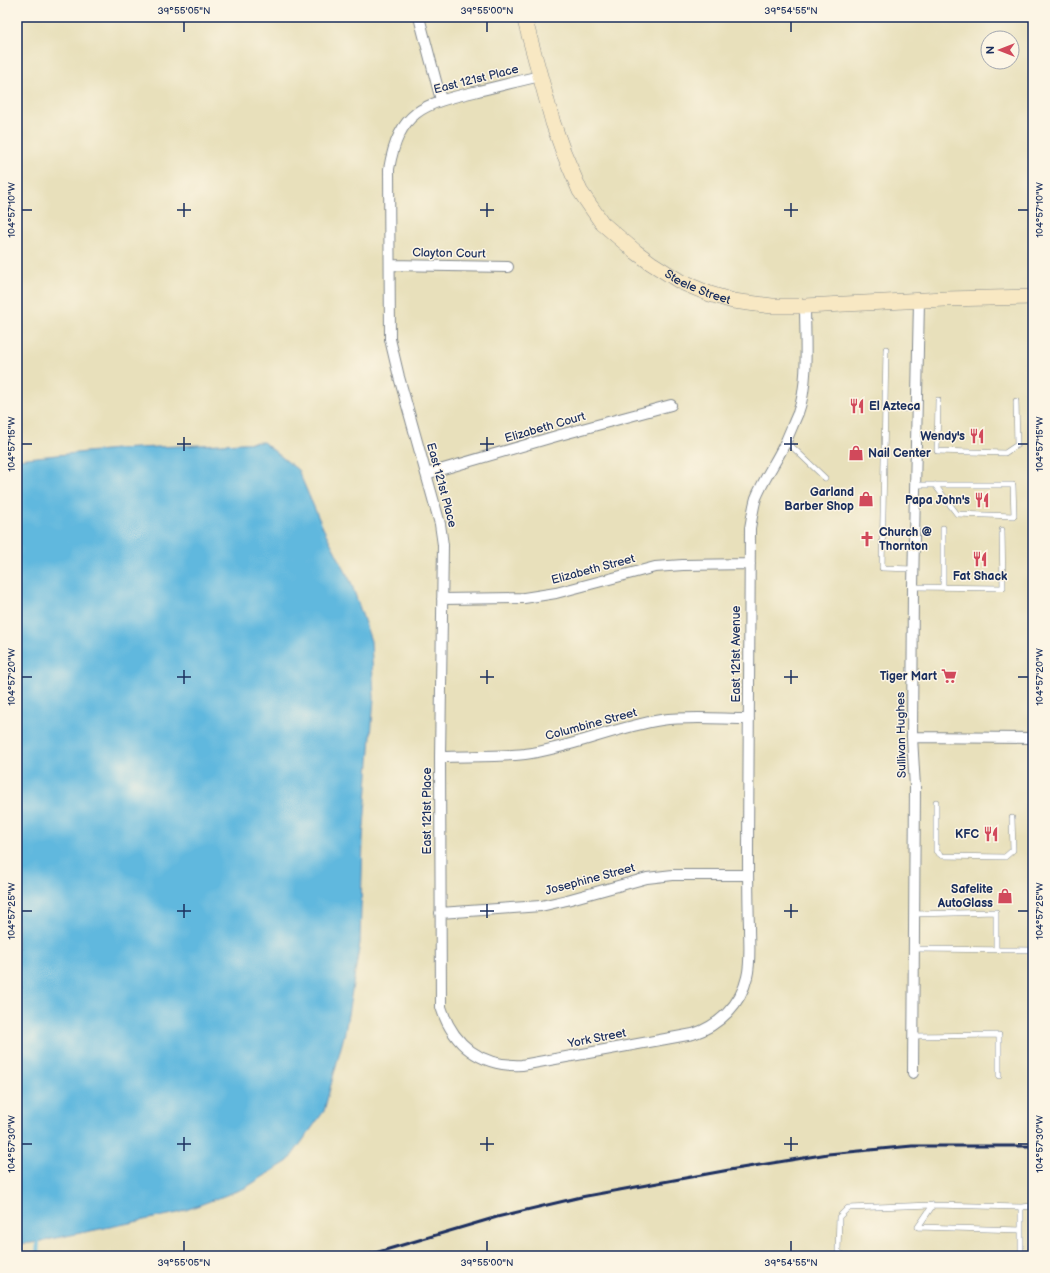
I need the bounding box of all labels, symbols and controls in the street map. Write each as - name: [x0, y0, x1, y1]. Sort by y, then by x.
- text: 39°55'05"N: [157, 5, 211, 17]
- text: 39°55'00"N: [460, 5, 514, 17]
- text: 39°54'55"N: [764, 5, 818, 17]
- north arrow: [980, 30, 1020, 70]
- text: N: [984, 46, 997, 54]
- street label: East 121st Place: [432, 62, 520, 97]
- text: 104°57'10"W: [6, 182, 18, 238]
- text: 104°57'10"W: [1034, 182, 1046, 238]
- street label: Clayton Court: [412, 245, 486, 262]
- street label: Steele Street: [662, 266, 733, 308]
- restaurant icon: El Azteca: [848, 397, 866, 415]
- place label: El Azteca: [869, 399, 921, 414]
- street label: Elizabeth Court: [503, 409, 588, 446]
- text: 104°57'15"W: [6, 416, 18, 472]
- text: 104°57'15"W: [1034, 416, 1046, 472]
- restaurant icon: Wendy's: [968, 427, 986, 445]
- place label: Wendy's: [920, 429, 965, 444]
- street label: East 121st Place: [423, 441, 460, 529]
- shop icon: Nail Center: [847, 444, 865, 462]
- place label: Nail Center: [868, 446, 931, 461]
- place label: Garland Barber Shop: [784, 485, 854, 514]
- shop icon: Garland Barber Shop: [857, 490, 875, 508]
- restaurant icon: Papa John's: [973, 491, 991, 509]
- place label: Papa John's: [905, 493, 970, 508]
- place label: Church @ Thornton: [879, 525, 933, 554]
- church icon: Church @ Thornton: [858, 530, 876, 548]
- restaurant icon: Fat Shack: [971, 550, 989, 568]
- street label: Elizabeth Street: [550, 551, 637, 588]
- place label: Fat Shack: [953, 569, 1008, 584]
- street label: East 121st Avenue: [729, 606, 744, 702]
- text: 104°57'20"W: [6, 648, 18, 706]
- text: 104°57'20"W: [1034, 648, 1046, 706]
- supermarket icon: Tiger Mart: [940, 667, 958, 685]
- place label: Tiger Mart: [880, 669, 937, 684]
- street label: Sullivan Hughes: [893, 692, 910, 778]
- street label: Columbine Street: [544, 705, 639, 744]
- street label: East 121st Place: [420, 767, 435, 855]
- restaurant icon: KFC: [982, 825, 1000, 843]
- place label: KFC: [955, 827, 979, 842]
- street label: Josephine Street: [544, 860, 637, 899]
- text: 104°57'25"W: [6, 882, 18, 940]
- place label: Safelite AutoGlass: [937, 882, 993, 911]
- text: 104°57'25"W: [1034, 882, 1046, 940]
- shop icon: Safelite AutoGlass: [996, 887, 1014, 905]
- street label: York Street: [566, 1025, 628, 1052]
- text: 104°57'30"W: [6, 1115, 18, 1173]
- text: 104°57'30"W: [1034, 1115, 1046, 1173]
- text: 39°55'05"N: [157, 1257, 211, 1269]
- text: 39°55'00"N: [460, 1257, 514, 1269]
- text: 39°54'55"N: [764, 1257, 818, 1269]

